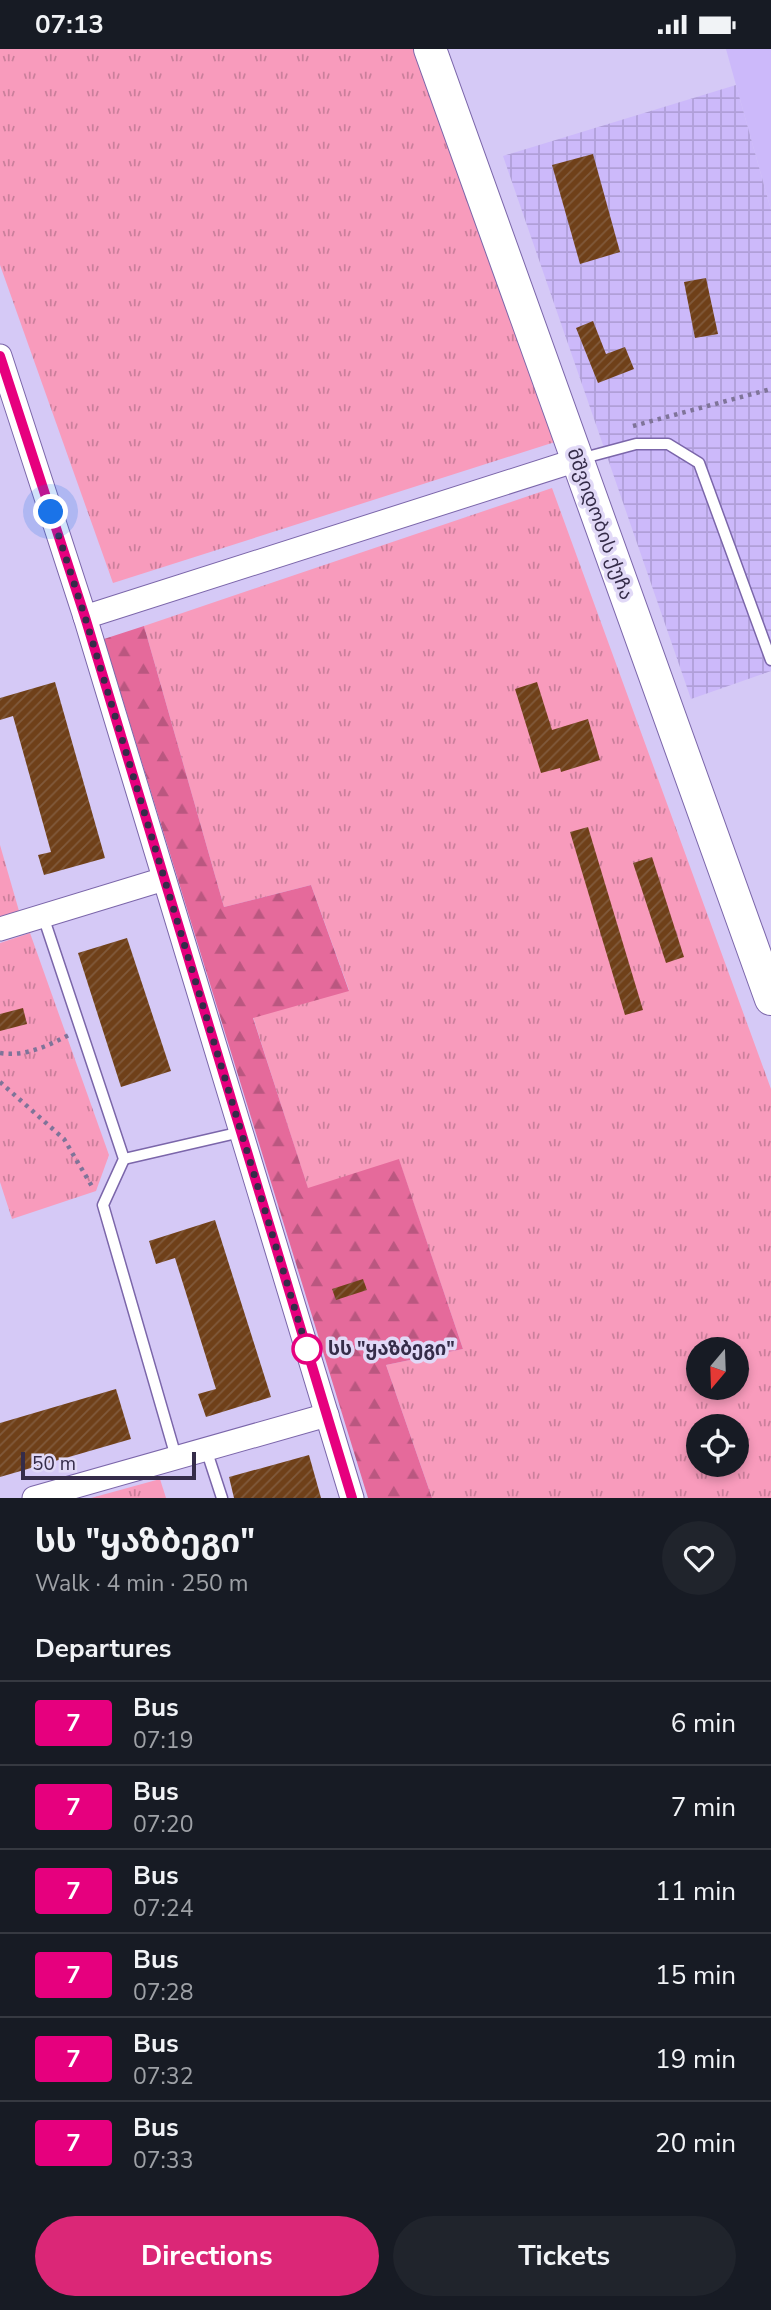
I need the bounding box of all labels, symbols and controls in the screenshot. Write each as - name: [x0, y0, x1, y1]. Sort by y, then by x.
- text: 07:13: [35, 7, 104, 42]
- street label: მშვიდობის ქუჩა: [560, 445, 640, 603]
- your location: [33, 494, 68, 529]
- marker: სს "ყაზბეგი": [292, 1334, 322, 1364]
- place label: სს "ყაზბეგი": [328, 1336, 455, 1362]
- north arrow: [686, 1337, 749, 1400]
- map controls: [686, 1337, 749, 1477]
- button: locate: [686, 1414, 749, 1477]
- scale bar: [21, 1449, 196, 1481]
- text: 50 m: [32, 1451, 76, 1477]
- text: სს "ყაზბეგი": [35, 1519, 255, 1564]
- button: heart: [662, 1521, 736, 1595]
- text: Walk · 4 min · 250 m: [35, 1568, 248, 1599]
- text: Departures: [35, 1631, 171, 1666]
- text: Bus: [133, 1690, 179, 1725]
- text: 6 min: [671, 1706, 736, 1741]
- text: 7: [66, 1707, 81, 1739]
- text: 07:19: [133, 1725, 193, 1756]
- text: Bus: [133, 1774, 179, 1809]
- text: 7 min: [671, 1790, 736, 1825]
- text: 7: [66, 1791, 81, 1823]
- text: 07:20: [133, 1809, 193, 1840]
- text: Bus: [133, 1858, 179, 1893]
- text: 11 min: [655, 1874, 736, 1909]
- text: 7: [66, 1875, 81, 1907]
- text: 07:24: [133, 1893, 193, 1924]
- text: Bus: [133, 1942, 179, 1977]
- text: 15 min: [655, 1958, 736, 1993]
- text: 7: [66, 1959, 81, 1991]
- text: 07:28: [133, 1977, 193, 2008]
- text: Bus: [133, 2026, 179, 2061]
- text: 19 min: [655, 2042, 736, 2077]
- text: 7: [66, 2043, 81, 2075]
- text: 07:32: [133, 2061, 193, 2092]
- text: Bus: [133, 2110, 179, 2145]
- text: 20 min: [655, 2126, 736, 2161]
- text: 7: [66, 2127, 81, 2159]
- text: 07:33: [133, 2145, 193, 2176]
- button: Directions: [35, 2216, 379, 2296]
- button: Tickets: [393, 2216, 736, 2296]

